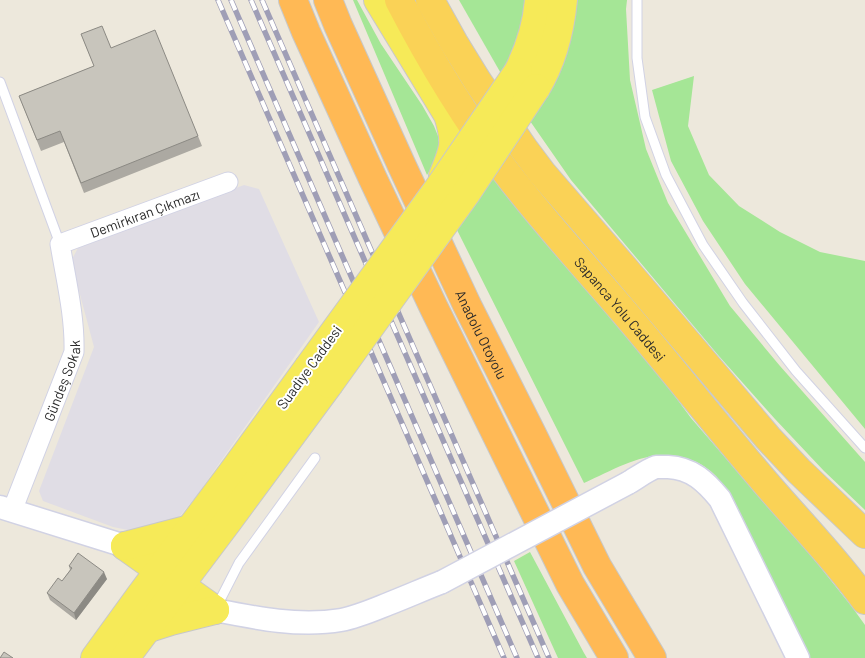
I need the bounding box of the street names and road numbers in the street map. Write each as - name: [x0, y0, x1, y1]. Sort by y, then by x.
- street label: Demirkıran Çıkmazı: [88, 185, 202, 241]
- street label: Sapanca Yolu Caddesi: [571, 253, 670, 364]
- street label: Anadolu Otoyolu: [453, 287, 511, 382]
- street label: Suadiye Caddesi: [273, 322, 345, 412]
- street label: Gündeş Sokak: [39, 340, 83, 423]

